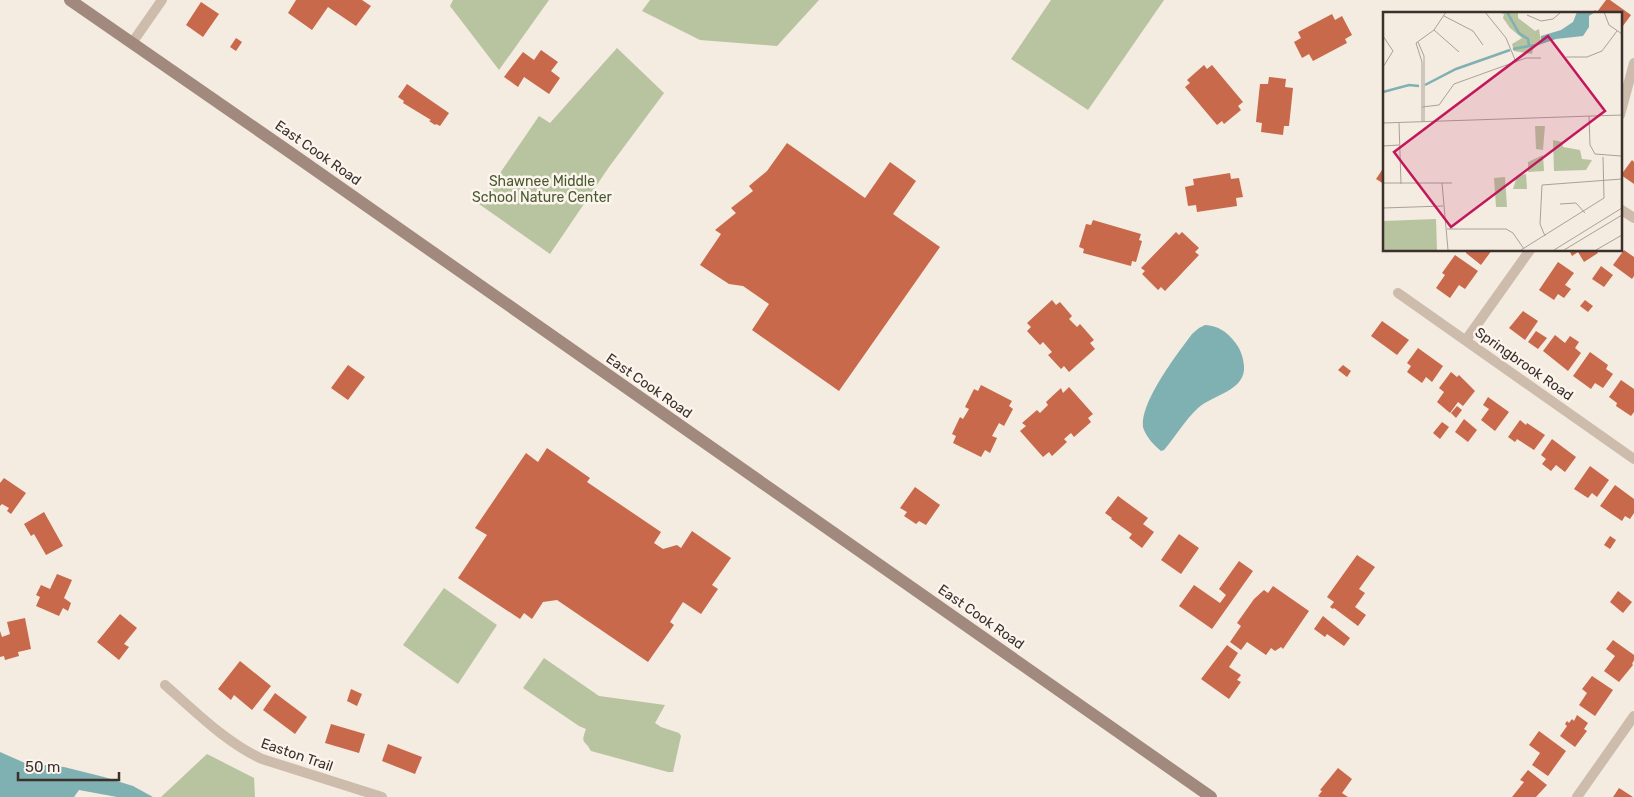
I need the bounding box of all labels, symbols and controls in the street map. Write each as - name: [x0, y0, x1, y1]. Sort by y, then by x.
- inset map: [1383, 12, 1622, 251]
- street label: East Cook Road: [272, 117, 364, 189]
- park label: Shawnee Middle School Nature Center: [472, 173, 613, 206]
- street label: Springbrook Road: [1472, 324, 1576, 404]
- street label: East Cook Road: [603, 350, 695, 422]
- street label: East Cook Road: [935, 581, 1027, 653]
- street label: Easton Trail: [259, 735, 335, 775]
- scale bar: [18, 750, 119, 782]
- text: 50 m: [25, 758, 60, 776]

